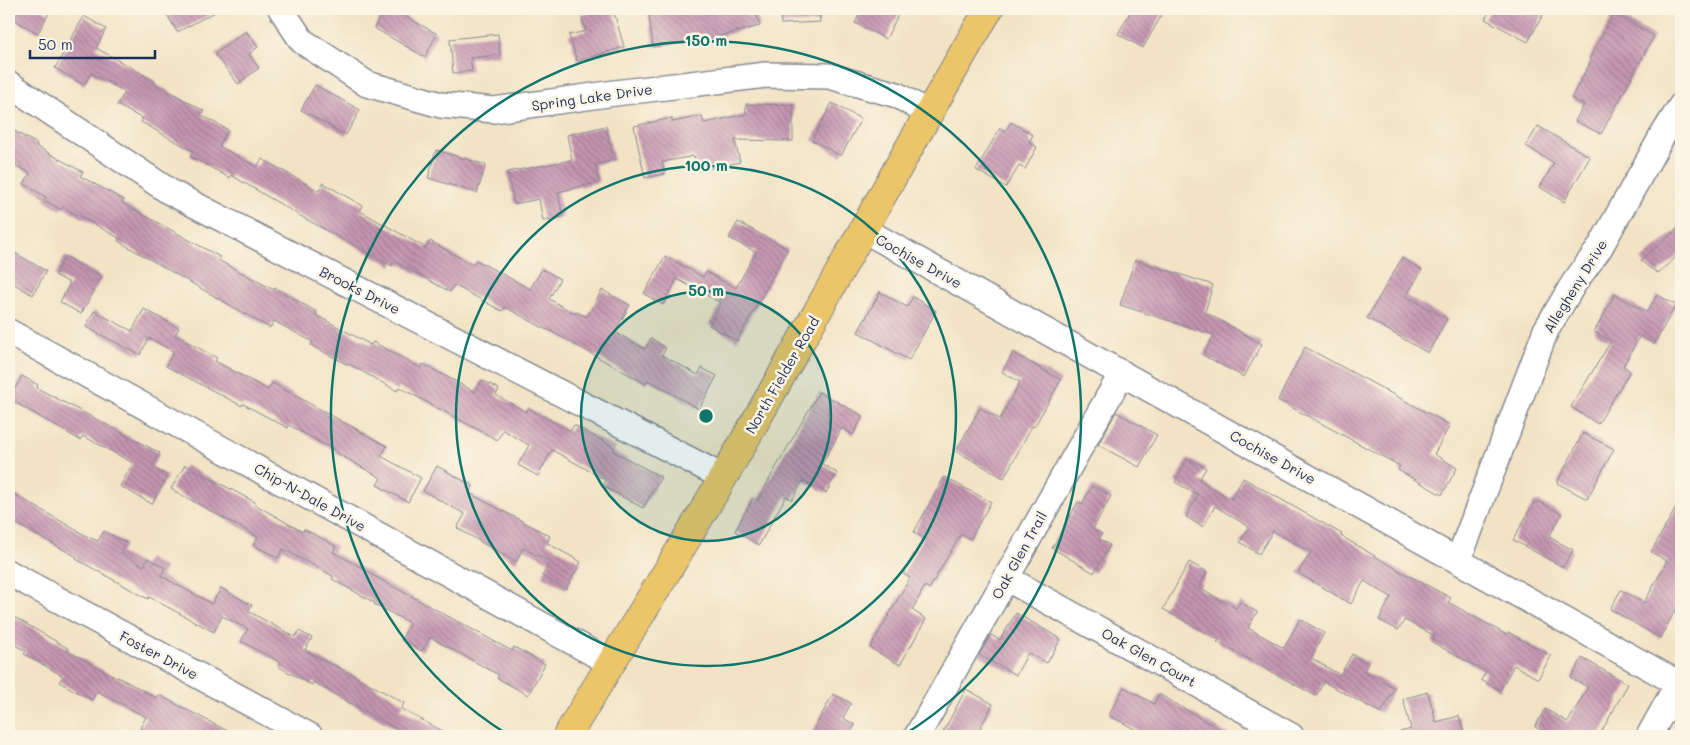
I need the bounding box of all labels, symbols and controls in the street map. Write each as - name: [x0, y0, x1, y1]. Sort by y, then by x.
- scale bar: [30, 28, 155, 60]
- text: 150 m: [685, 30, 727, 50]
- text: 50 m: [38, 34, 73, 54]
- street label: Spring Lake Drive: [530, 79, 654, 115]
- text: 100 m: [684, 155, 728, 175]
- street label: Cochise Drive: [873, 229, 965, 293]
- street label: Allegheny Drive: [1539, 236, 1611, 336]
- street label: Brooks Drive: [316, 262, 404, 318]
- text: 50 m: [688, 280, 724, 300]
- street label: North Fielder Road: [741, 313, 823, 437]
- centre of rings: [697, 407, 715, 425]
- street label: Cochise Drive: [1227, 425, 1319, 489]
- street label: Chip-N-Dale Drive: [251, 458, 369, 536]
- street label: Oak Glen Trail: [987, 508, 1051, 602]
- street label: Oak Glen Court: [1098, 623, 1200, 691]
- street label: Foster Drive: [116, 626, 202, 684]

